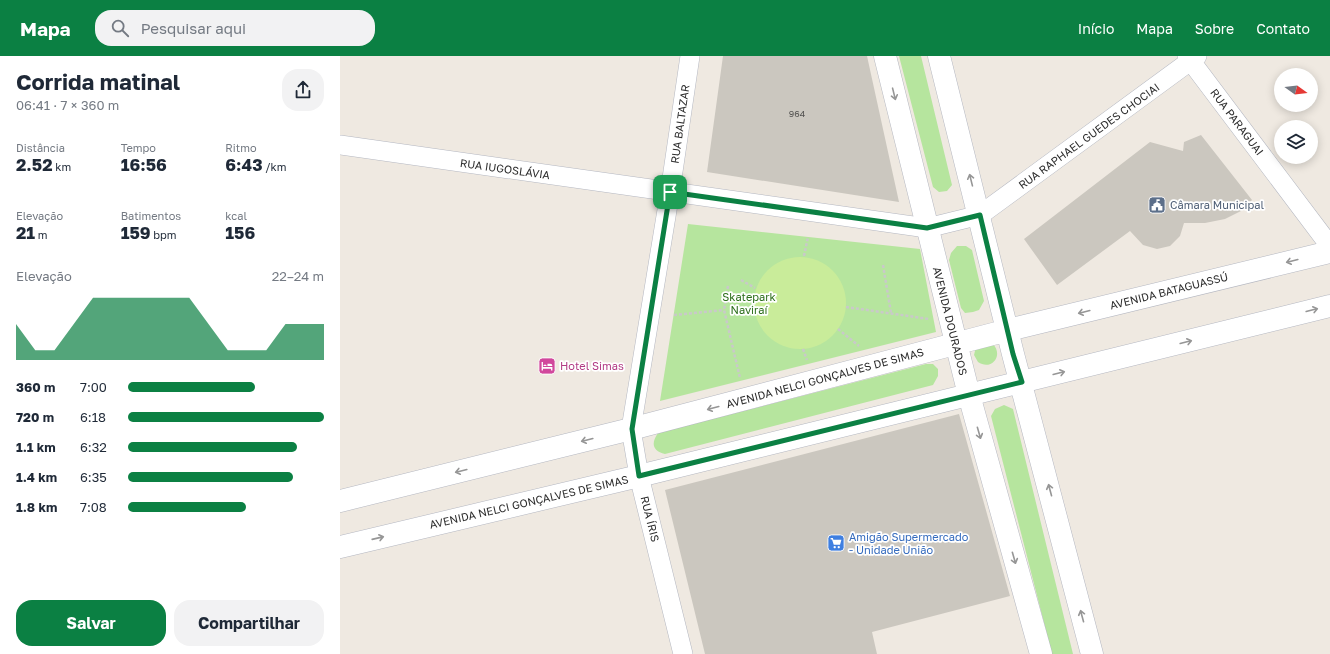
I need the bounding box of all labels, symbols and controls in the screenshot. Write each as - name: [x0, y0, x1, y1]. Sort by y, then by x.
- search box: [95, 10, 375, 46]
- text: Mapa: [20, 17, 71, 40]
- icon: search: [109, 17, 131, 39]
- text: Pesquisar aqui: [141, 19, 246, 37]
- text: Início: [1078, 20, 1114, 37]
- text: Mapa: [1136, 20, 1173, 37]
- text: Sobre: [1195, 20, 1234, 37]
- text: Contato: [1256, 20, 1310, 37]
- text: Corrida matinal: [16, 68, 180, 95]
- north arrow: [1274, 68, 1318, 112]
- map controls: [1274, 68, 1318, 164]
- button: share: [282, 69, 324, 111]
- street label: RUA RAPHAEL GUEDES CHOCIAI: [1016, 80, 1162, 191]
- street label: RUA BALTAZAR: [668, 83, 691, 164]
- street label: RUA PARAGUAI: [1208, 86, 1267, 157]
- one-way arrow: [891, 87, 899, 100]
- text: 06:41 · 7 × 360 m: [16, 97, 119, 113]
- house number: 964: [789, 108, 806, 119]
- button: layers: [1274, 120, 1318, 164]
- text: Distância: [16, 141, 65, 154]
- text: Tempo: [121, 141, 156, 154]
- text: Ritmo: [225, 141, 257, 154]
- text: 2.52: [16, 154, 53, 175]
- text: 16:56: [121, 154, 167, 175]
- text: 6:43: [225, 154, 263, 175]
- street label: RUA IUGOSLÁVIA: [459, 156, 552, 181]
- text: km: [53, 160, 71, 173]
- text: /km: [263, 160, 287, 173]
- one-way arrow: [966, 174, 974, 187]
- pin: [653, 175, 687, 209]
- icon: arrive: [659, 181, 681, 203]
- public building icon: Câmara Municipal: [1147, 195, 1167, 215]
- place label: Câmara Municipal: [1170, 198, 1265, 211]
- text: Elevação: [16, 209, 63, 222]
- text: Batimentos: [121, 209, 181, 222]
- text: kcal: [225, 209, 247, 222]
- text: 21: [16, 222, 35, 243]
- text: 159: [121, 222, 151, 243]
- text: 156: [225, 222, 255, 243]
- text: m: [35, 228, 48, 241]
- text: bpm: [151, 228, 177, 241]
- one-way arrow: [1286, 258, 1299, 266]
- street label: AVENIDA DOURADOS: [931, 265, 970, 377]
- text: Elevação: [16, 268, 72, 284]
- text: 22–24 m: [272, 268, 324, 284]
- street label: AVENIDA BATAGUASSÚ: [1108, 270, 1229, 312]
- park label: Skatepark Naviraí: [722, 290, 776, 316]
- one-way arrow: [1305, 306, 1318, 314]
- one-way arrow: [1078, 308, 1091, 316]
- one-way arrow: [1179, 337, 1192, 345]
- street label: AVENIDA NELCI GONÇALVES DE SIMAS: [725, 345, 925, 410]
- hotel icon: Hotel Simas: [537, 356, 557, 376]
- place label: Hotel Simas: [560, 359, 624, 372]
- one-way arrow: [1053, 369, 1066, 376]
- text: 360 m: [16, 379, 55, 395]
- text: 7:00: [80, 379, 107, 395]
- one-way arrow: [707, 405, 720, 412]
- text: 720 m: [16, 409, 54, 425]
- text: 6:18: [80, 409, 106, 425]
- one-way arrow: [976, 426, 983, 439]
- one-way arrow: [581, 437, 594, 445]
- text: 1.1 km: [16, 439, 56, 455]
- text: 6:32: [80, 439, 107, 455]
- one-way arrow: [454, 468, 467, 476]
- text: 1.4 km: [16, 469, 57, 485]
- text: 6:35: [80, 469, 107, 485]
- street label: AVENIDA NELCI GONÇALVES DE SIMAS: [428, 472, 630, 531]
- one-way arrow: [1045, 484, 1053, 497]
- street label: RUA ÍRIS: [639, 495, 662, 543]
- text: 1.8 km: [16, 499, 57, 515]
- text: 7:08: [80, 499, 107, 515]
- place label: Amigão Supermercado - Unidade União: [849, 530, 969, 556]
- one-way arrow: [371, 533, 384, 541]
- supermarket icon: Amigão Supermercado - Unidade União: [826, 533, 846, 553]
- one-way arrow: [1011, 551, 1018, 564]
- button: Salvar: [16, 600, 166, 646]
- button: Compartilhar: [174, 600, 324, 646]
- one-way arrow: [1078, 610, 1086, 623]

